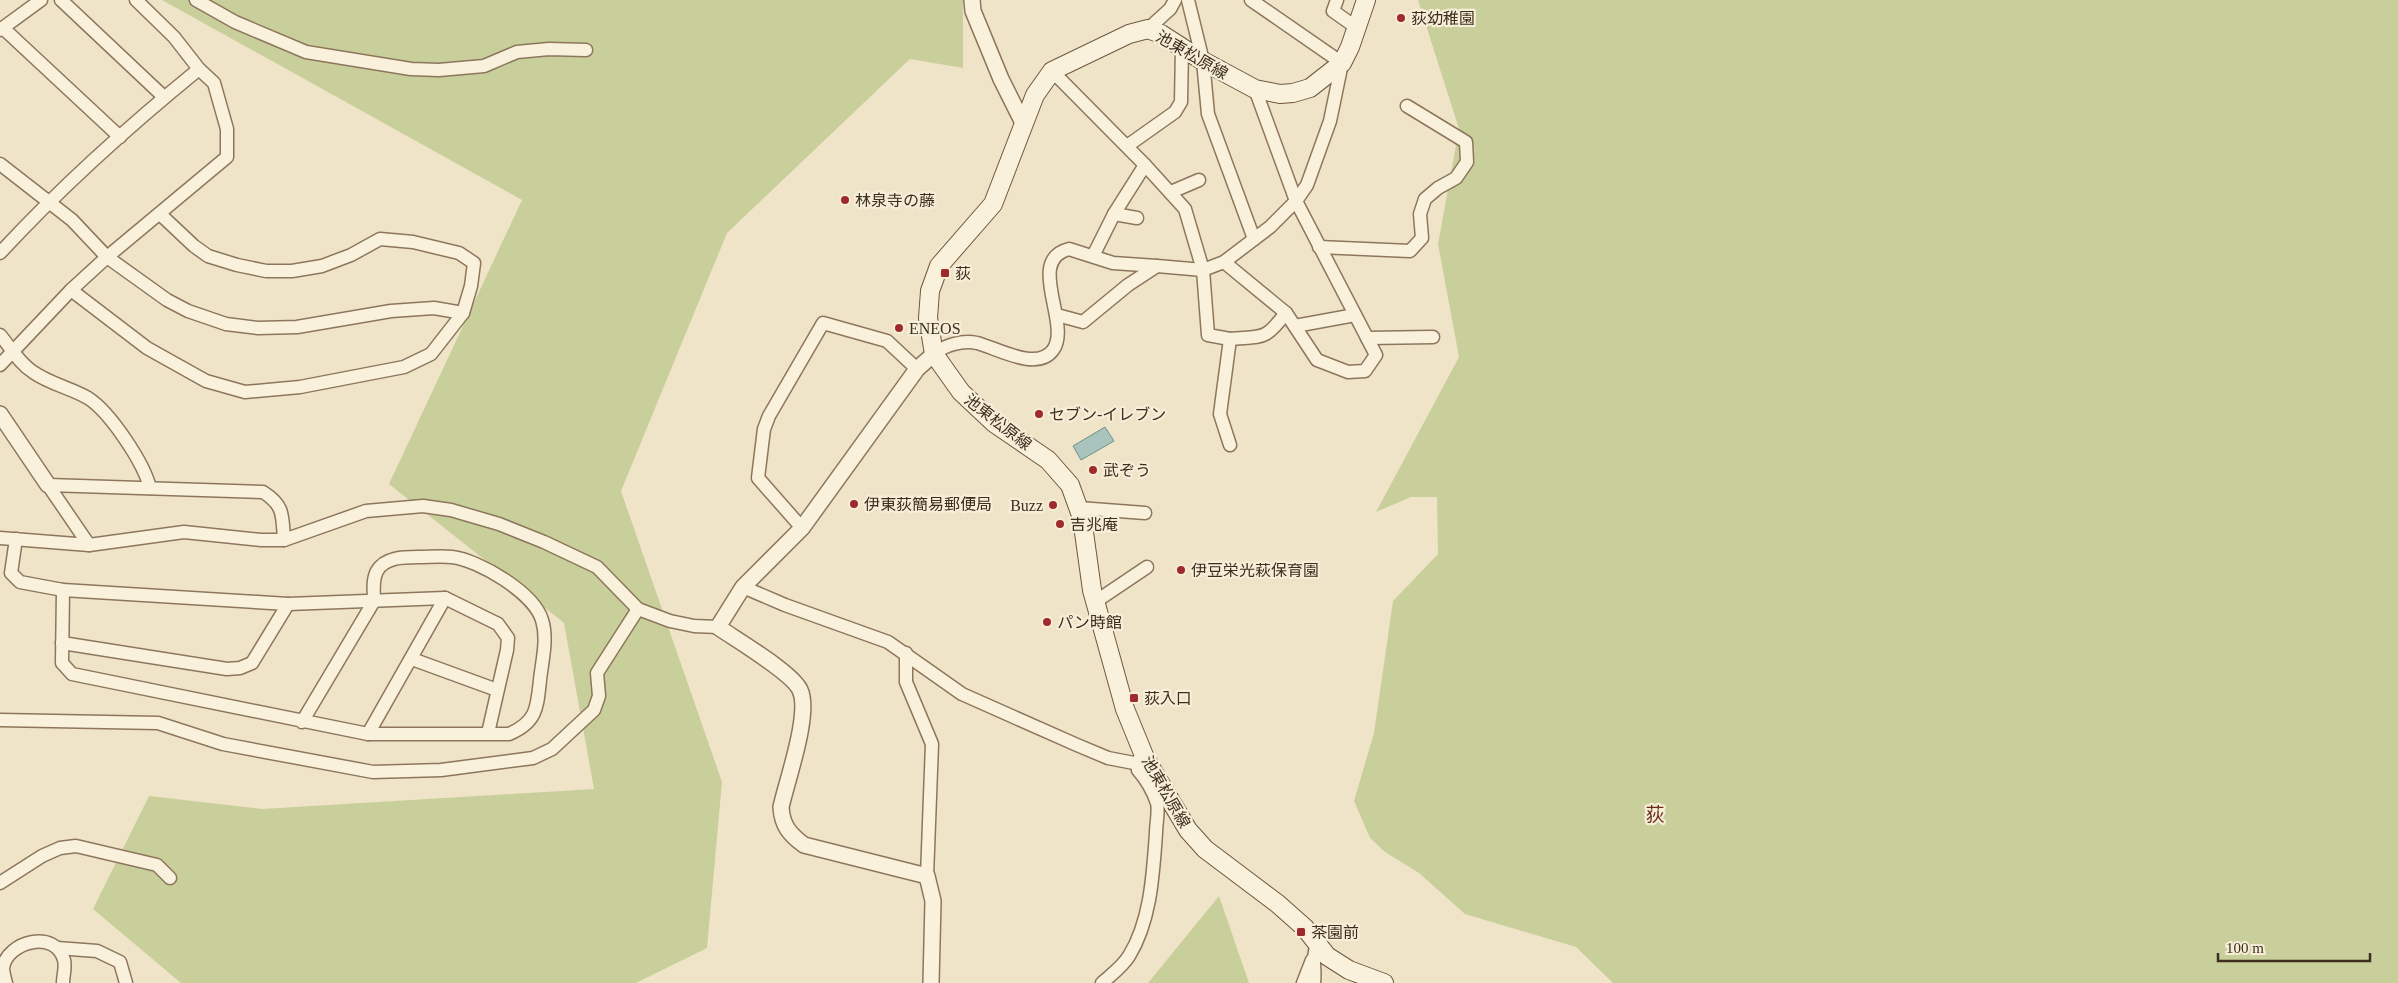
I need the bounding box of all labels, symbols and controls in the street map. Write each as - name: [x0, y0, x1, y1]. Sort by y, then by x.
- place label: 荻幼稚園: [1411, 10, 1475, 27]
- marker: 荻幼稚園: [1395, 12, 1407, 24]
- street label: 池東松原線: [1153, 28, 1231, 82]
- place label: 林泉寺の藤: [855, 192, 935, 209]
- marker: 林泉寺の藤: [839, 194, 851, 206]
- place label: 荻: [955, 265, 971, 282]
- marker: 荻: [939, 267, 951, 279]
- place label: ENEOS: [909, 320, 961, 337]
- marker: ENEOS: [893, 322, 905, 334]
- street label: 池東松原線: [961, 391, 1035, 453]
- place label: セブン-イレブン: [1049, 406, 1166, 423]
- marker: セブン-イレブン: [1033, 408, 1045, 420]
- place label: 武ぞう: [1103, 462, 1151, 479]
- marker: 武ぞう: [1087, 464, 1099, 476]
- place label: 伊東荻簡易郵便局: [864, 496, 992, 513]
- place label: Buzz: [1010, 497, 1043, 514]
- marker: 伊東荻簡易郵便局: [848, 498, 860, 510]
- marker: Buzz: [1047, 499, 1059, 511]
- place label: 吉兆庵: [1070, 516, 1118, 533]
- marker: 吉兆庵: [1054, 518, 1066, 530]
- place label: 伊豆栄光萩保育園: [1191, 562, 1319, 579]
- marker: 伊豆栄光萩保育園: [1175, 564, 1187, 576]
- place label: パン時館: [1057, 614, 1122, 631]
- marker: パン時館: [1041, 616, 1053, 628]
- place label: 荻入口: [1144, 690, 1192, 707]
- marker: 荻入口: [1128, 692, 1140, 704]
- street label: 池東松原線: [1139, 753, 1193, 831]
- district label: 荻: [1645, 804, 1665, 825]
- place label: 茶園前: [1311, 924, 1359, 941]
- marker: 茶園前: [1295, 926, 1307, 938]
- scale bar: [2218, 930, 2370, 962]
- text: 100 m: [2226, 940, 2264, 956]

